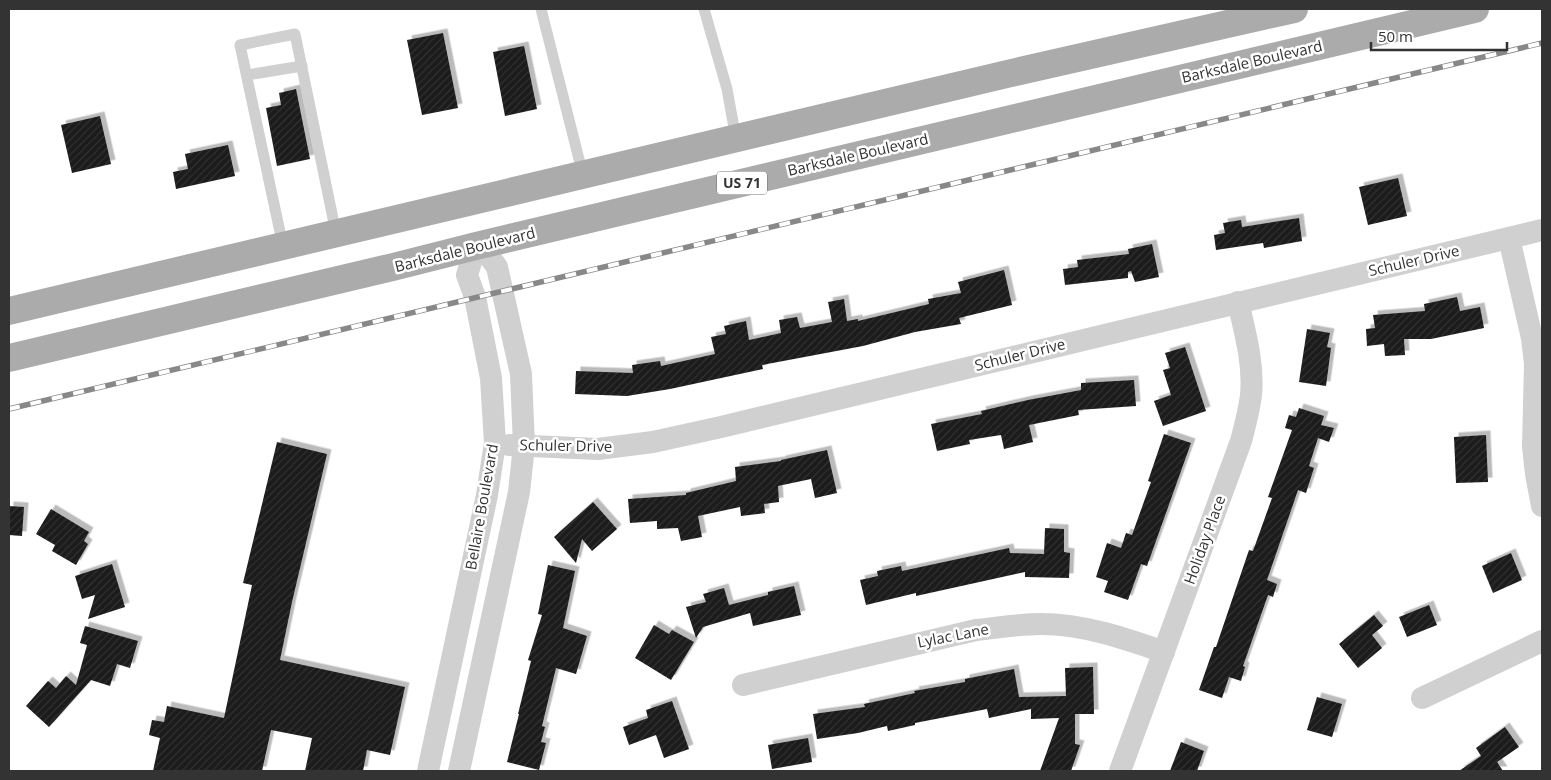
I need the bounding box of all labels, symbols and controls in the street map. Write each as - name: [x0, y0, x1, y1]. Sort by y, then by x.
- scale bar: [1371, 20, 1507, 52]
- text: 50 m: [1378, 26, 1413, 46]
- street label: Barksdale Boulevard: [1179, 35, 1324, 87]
- street label: Barksdale Boulevard: [785, 128, 930, 180]
- road number: US 71: [717, 172, 767, 194]
- street label: Barksdale Boulevard: [392, 222, 537, 276]
- street label: Schuler Drive: [1366, 240, 1461, 280]
- street label: Schuler Drive: [972, 333, 1067, 375]
- street label: Schuler Drive: [519, 434, 613, 456]
- street label: Bellaire Boulevard: [460, 442, 502, 571]
- street label: Holiday Place: [1179, 492, 1229, 587]
- street label: Lylac Lane: [915, 618, 990, 652]

